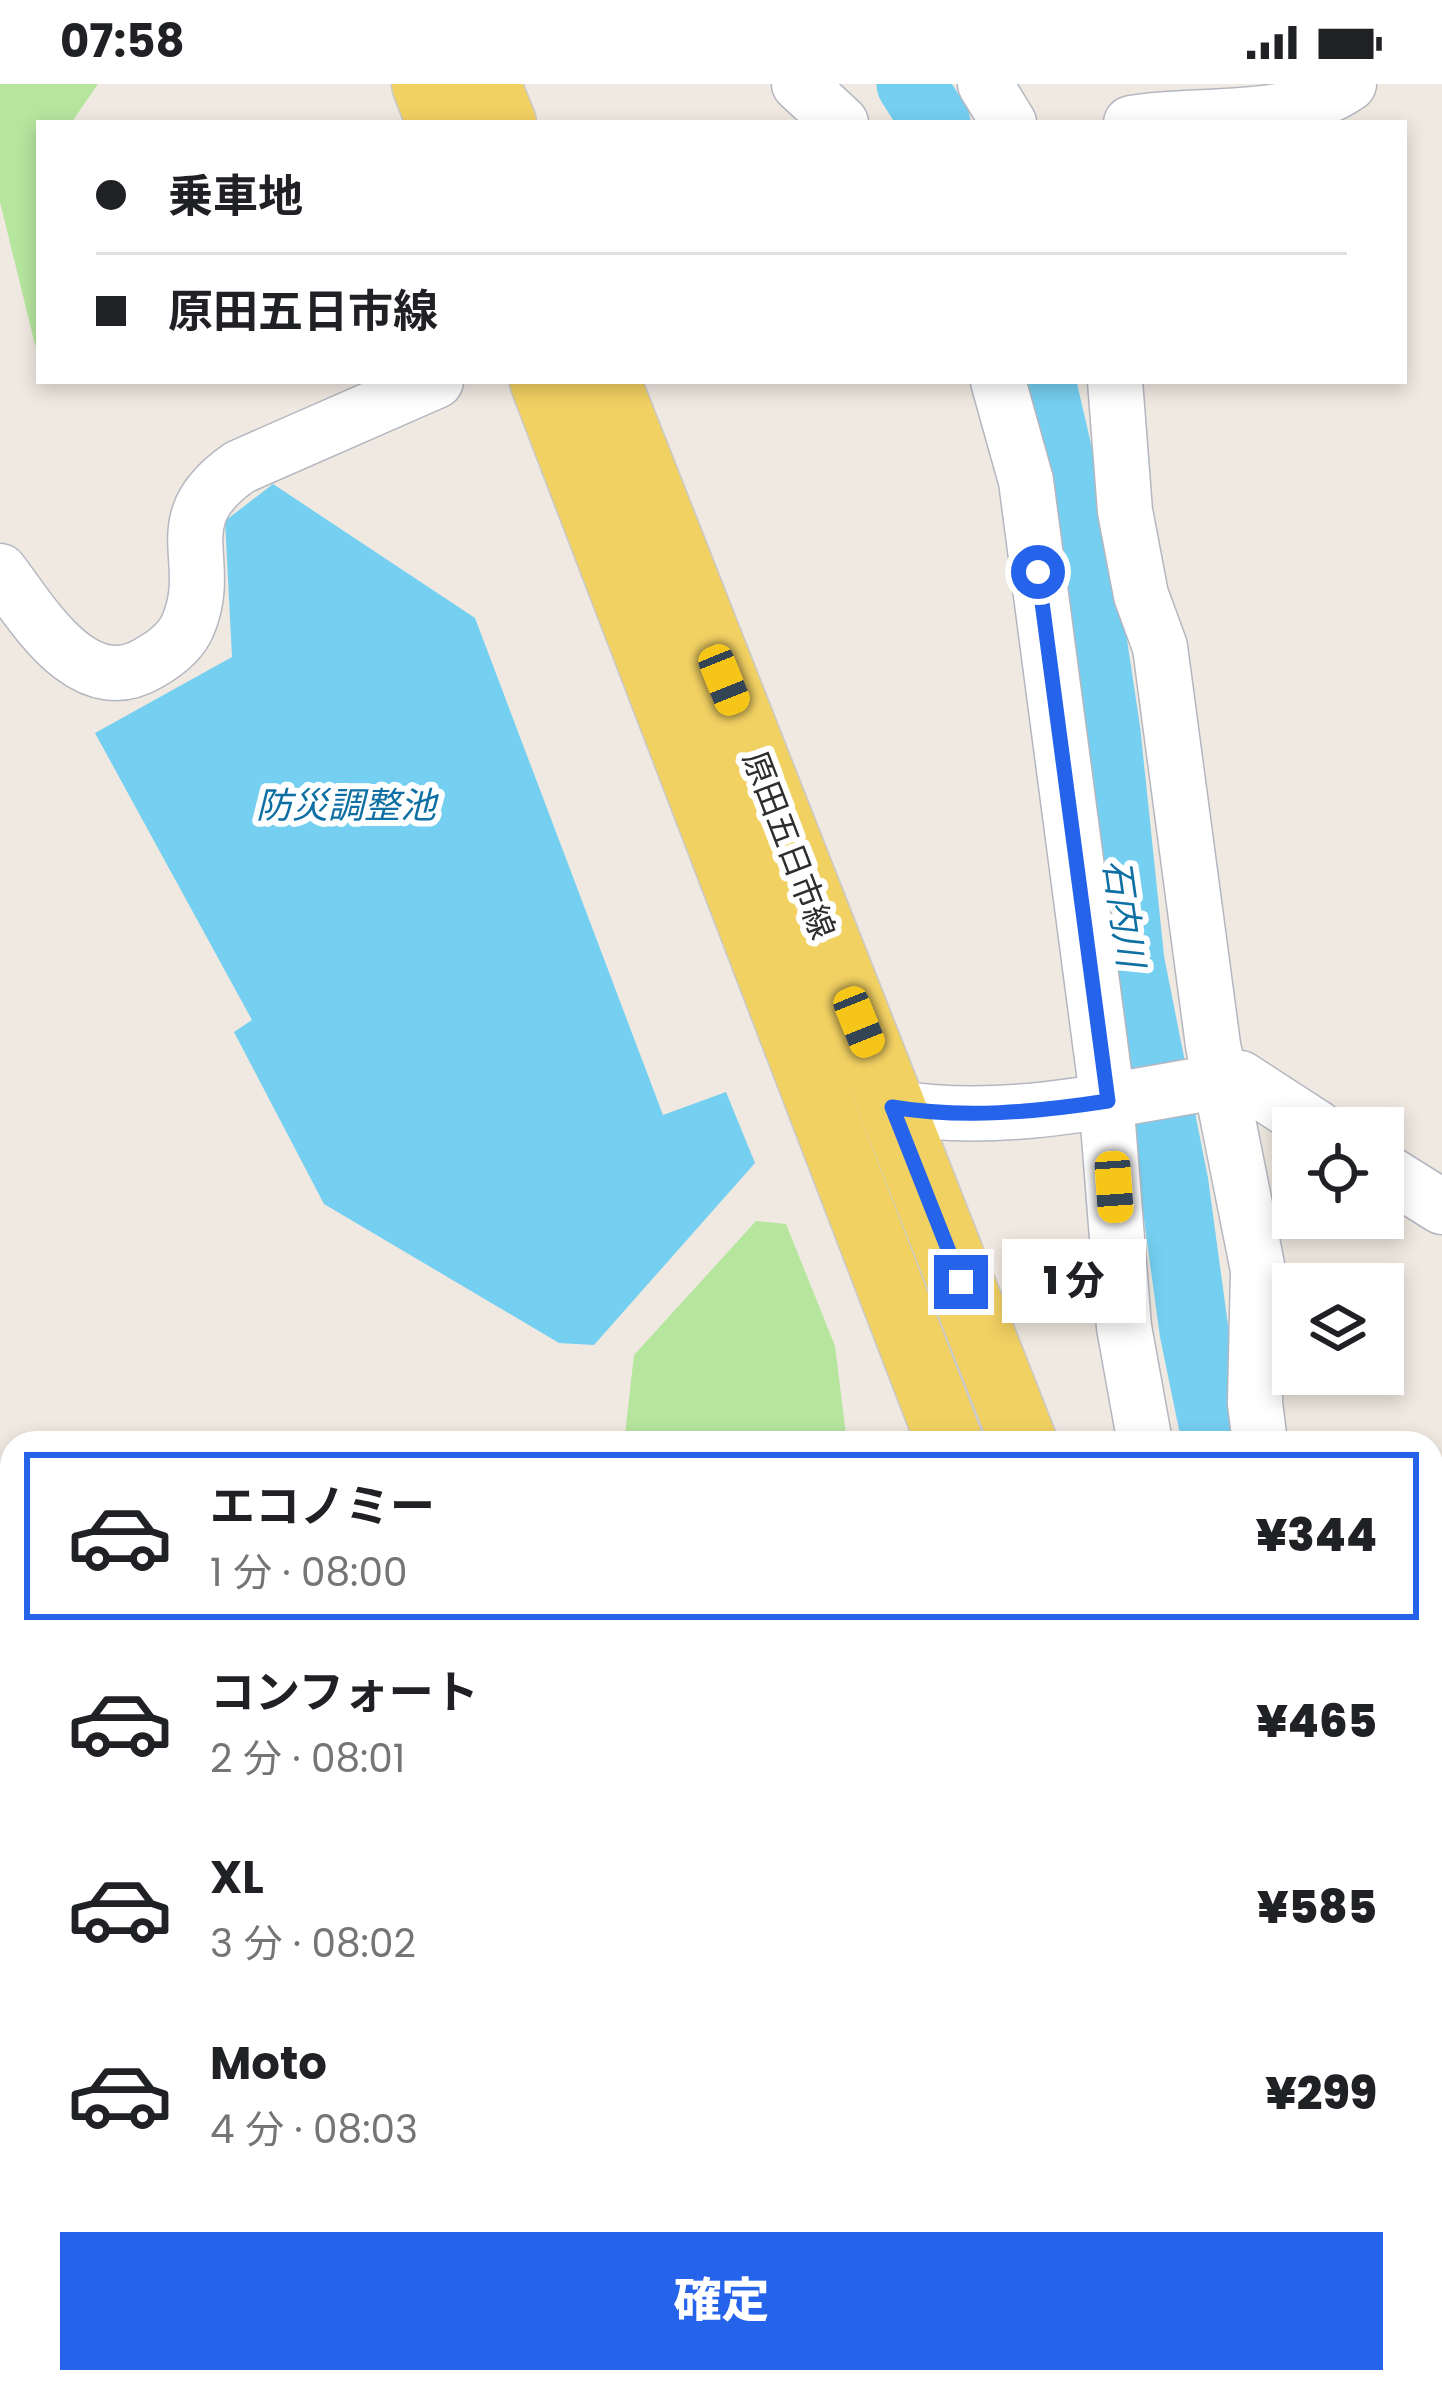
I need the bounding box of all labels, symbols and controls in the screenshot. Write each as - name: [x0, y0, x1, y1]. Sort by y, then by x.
- text: 07:58: [60, 10, 185, 73]
- text: 乗車地: [168, 165, 303, 228]
- text: 原田五日市線: [168, 280, 438, 343]
- route start: [1011, 545, 1065, 599]
- car: [694, 640, 754, 720]
- street label: 原田五日市線: [732, 744, 846, 946]
- water label: 防災調整池: [256, 780, 439, 831]
- water label: 石内川: [1091, 856, 1157, 974]
- car: [829, 982, 889, 1062]
- map controls: [1272, 1107, 1404, 1395]
- button: locate: [1272, 1107, 1404, 1239]
- car: [1094, 1150, 1134, 1224]
- callout: 1 分: [1003, 1240, 1147, 1324]
- text: 1 分: [1043, 1253, 1105, 1308]
- route end: [934, 1255, 988, 1309]
- button: layers: [1272, 1263, 1404, 1395]
- text: エコノミー: [210, 1475, 435, 1538]
- icon: car: [66, 1482, 174, 1590]
- text: ¥344: [1256, 1504, 1377, 1567]
- text: 1 分 · 08:00: [210, 1545, 407, 1600]
- text: コンフォート: [210, 1661, 479, 1724]
- icon: car: [66, 1668, 174, 1776]
- text: ¥465: [1256, 1690, 1377, 1753]
- text: 2 分 · 08:01: [210, 1731, 405, 1786]
- text: XL: [210, 1846, 264, 1909]
- icon: car: [66, 1854, 174, 1962]
- text: ¥585: [1257, 1876, 1377, 1939]
- text: 3 分 · 08:02: [210, 1916, 416, 1971]
- text: Moto: [210, 2032, 327, 2095]
- icon: car: [66, 2040, 174, 2148]
- text: ¥299: [1265, 2062, 1377, 2125]
- text: 4 分 · 08:03: [210, 2102, 418, 2157]
- button: 確定: [60, 2232, 1383, 2370]

